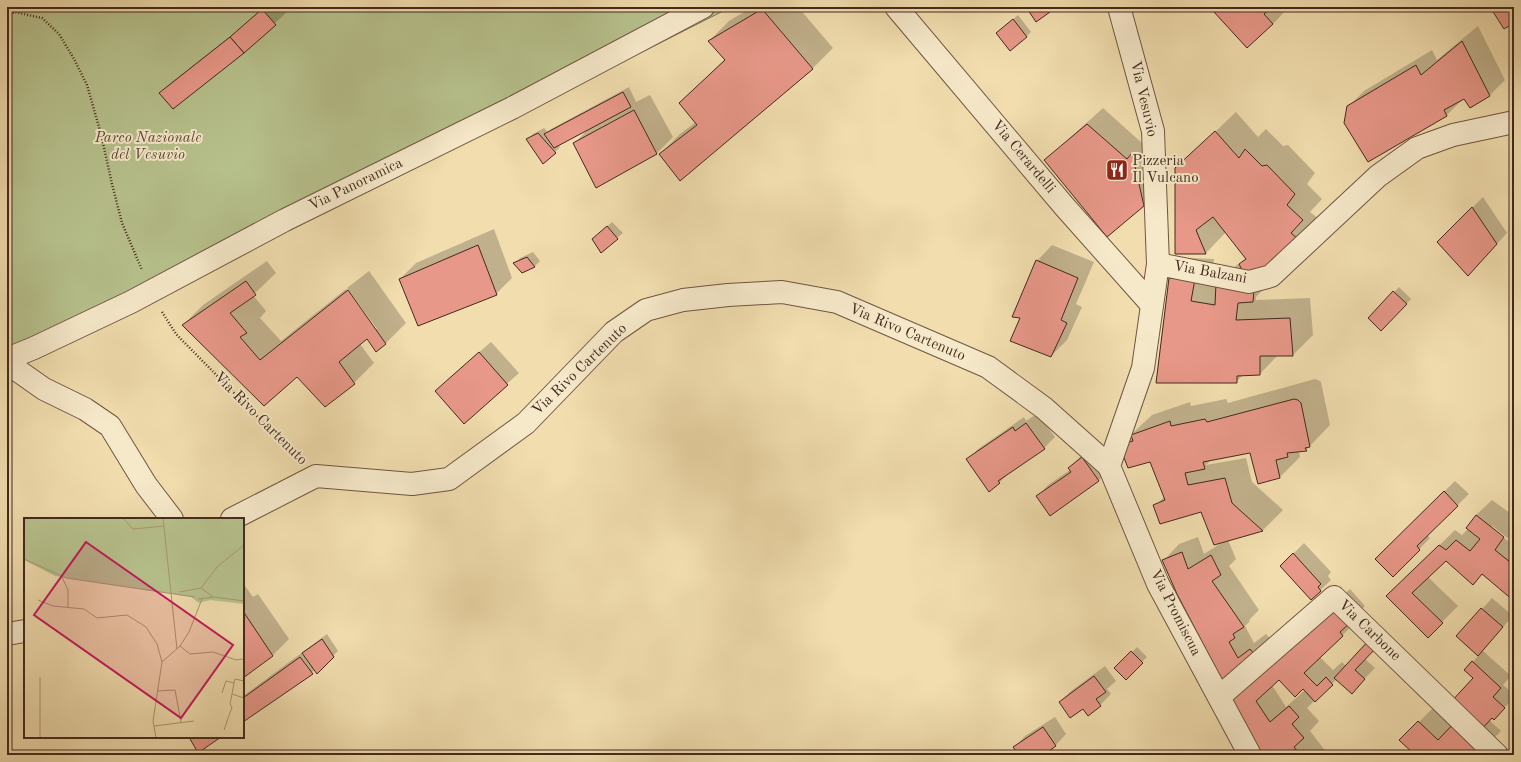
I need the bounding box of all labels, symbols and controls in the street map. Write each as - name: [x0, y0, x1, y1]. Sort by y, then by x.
- street label: Via Vesuvio: [1127, 60, 1159, 138]
- street label: Via Cerardelli: [988, 118, 1058, 196]
- park label: Parco Nazionale del Vesuvio: [94, 131, 201, 163]
- place label: Pizzeria Il Vulcano: [1132, 154, 1199, 186]
- street label: Via Panoramica: [307, 156, 406, 214]
- restaurant icon: Pizzeria Il Vulcano: [1104, 157, 1130, 183]
- street label: Via Balzani: [1172, 259, 1248, 287]
- street label: Via Rivo Cartenuto: [847, 302, 967, 364]
- street label: Via Rivo Cartenuto: [530, 321, 630, 419]
- street label: Via Rivo Cartenuto: [211, 370, 309, 468]
- inset map: [24, 518, 244, 738]
- street label: Via Promiscua: [1147, 567, 1203, 659]
- street label: Via Carbone: [1335, 598, 1403, 664]

